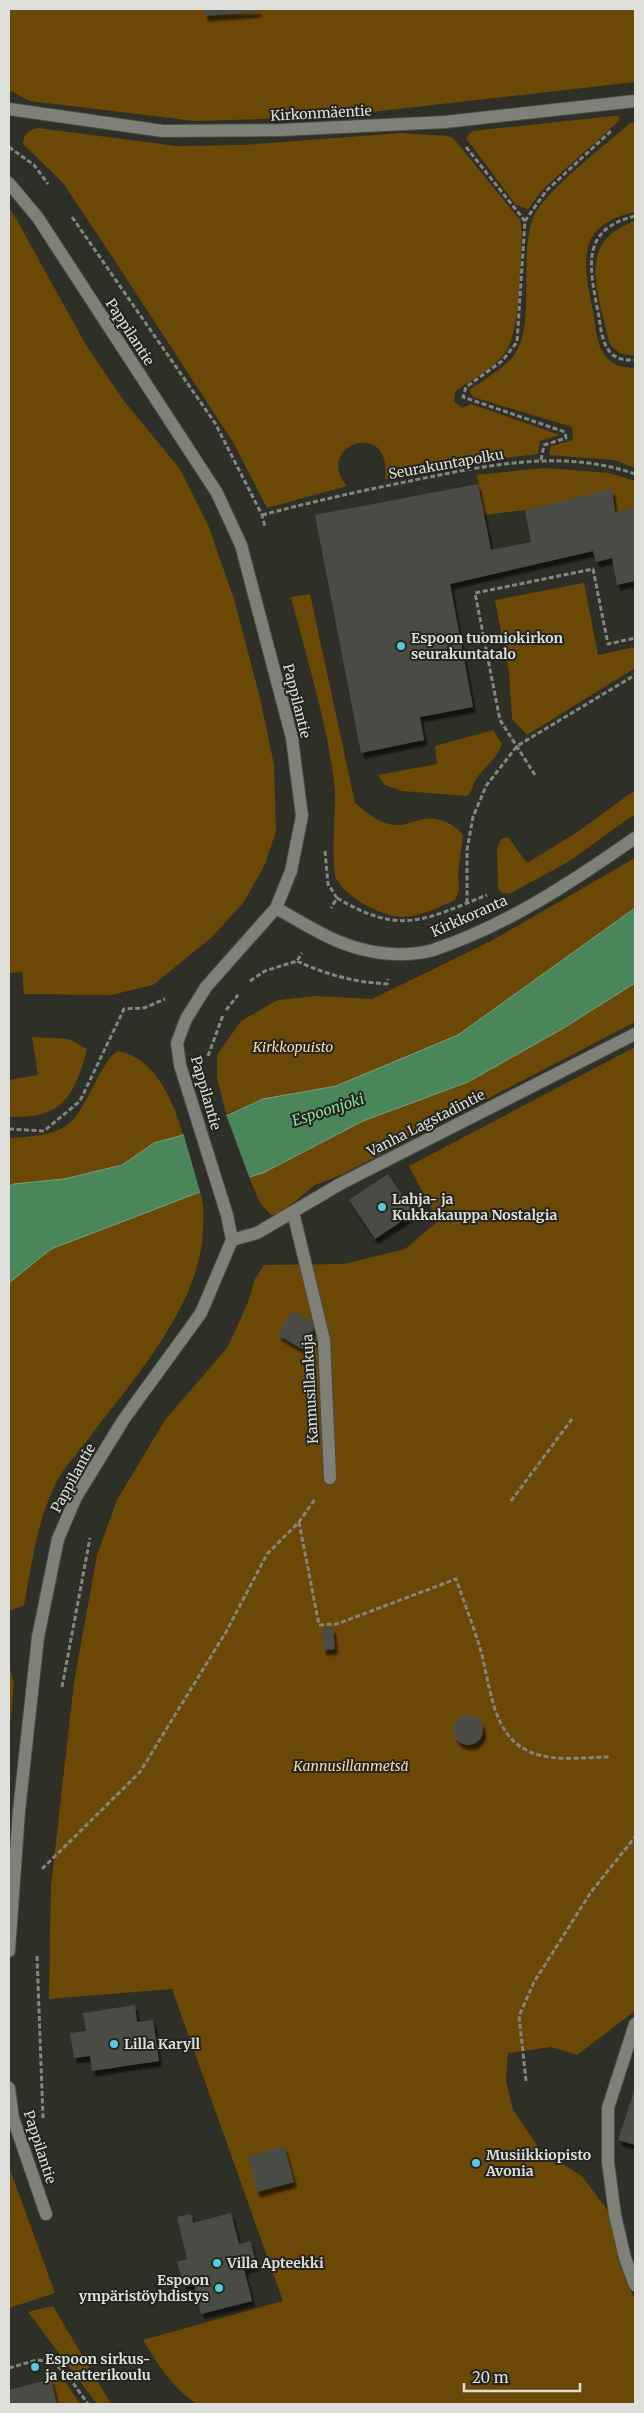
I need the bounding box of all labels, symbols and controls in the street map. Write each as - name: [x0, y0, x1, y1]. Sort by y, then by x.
- street label: Kirkonmäentie: [270, 101, 372, 125]
- street label: Pappilantie: [102, 295, 158, 369]
- street label: Seurakuntapolku: [387, 445, 505, 483]
- place label: Espoon tuomiokirkon seurakuntatalo: [411, 629, 564, 663]
- marker: Espoon tuomiokirkon seurakuntatalo: [395, 640, 407, 652]
- street label: Pappilantie: [279, 662, 315, 740]
- street label: Kirkkoranta: [428, 891, 510, 941]
- park label: Kirkkopuisto: [252, 1038, 333, 1056]
- street label: Pappilantie: [187, 1054, 225, 1132]
- street label: Vanha Lagstadintie: [363, 1085, 488, 1161]
- water label: Espoonjoki: [289, 1089, 366, 1130]
- place label: Lahja- ja Kukkakauppa Nostalgia: [392, 1190, 557, 1224]
- marker: Lahja- ja Kukkakauppa Nostalgia: [376, 1201, 388, 1213]
- street label: Kannusillankuja: [298, 1333, 322, 1445]
- street label: Pappilantie: [47, 1440, 99, 1516]
- park label: Kannusillanmetsä: [292, 1757, 409, 1775]
- place label: Lilla Karyll: [124, 2035, 200, 2053]
- marker: Lilla Karyll: [108, 2038, 120, 2050]
- street label: Pappilantie: [20, 2108, 60, 2186]
- place label: Musiikkiopisto Avonia: [485, 2146, 591, 2180]
- marker: Musiikkiopisto Avonia: [470, 2157, 482, 2169]
- place label: Villa Apteekki: [226, 2254, 324, 2272]
- marker: Villa Apteekki: [211, 2257, 223, 2269]
- place label: Espoon ympäristöyhdistys: [79, 2271, 209, 2305]
- marker: Espoon ympäristöyhdistys: [213, 2282, 225, 2294]
- place label: Espoon sirkus- ja teatterikoulu: [44, 2350, 151, 2384]
- scale bar: [464, 2360, 580, 2392]
- marker: Espoon sirkus- ja teatterikoulu: [29, 2361, 41, 2373]
- text: 20 m: [472, 2368, 509, 2387]

